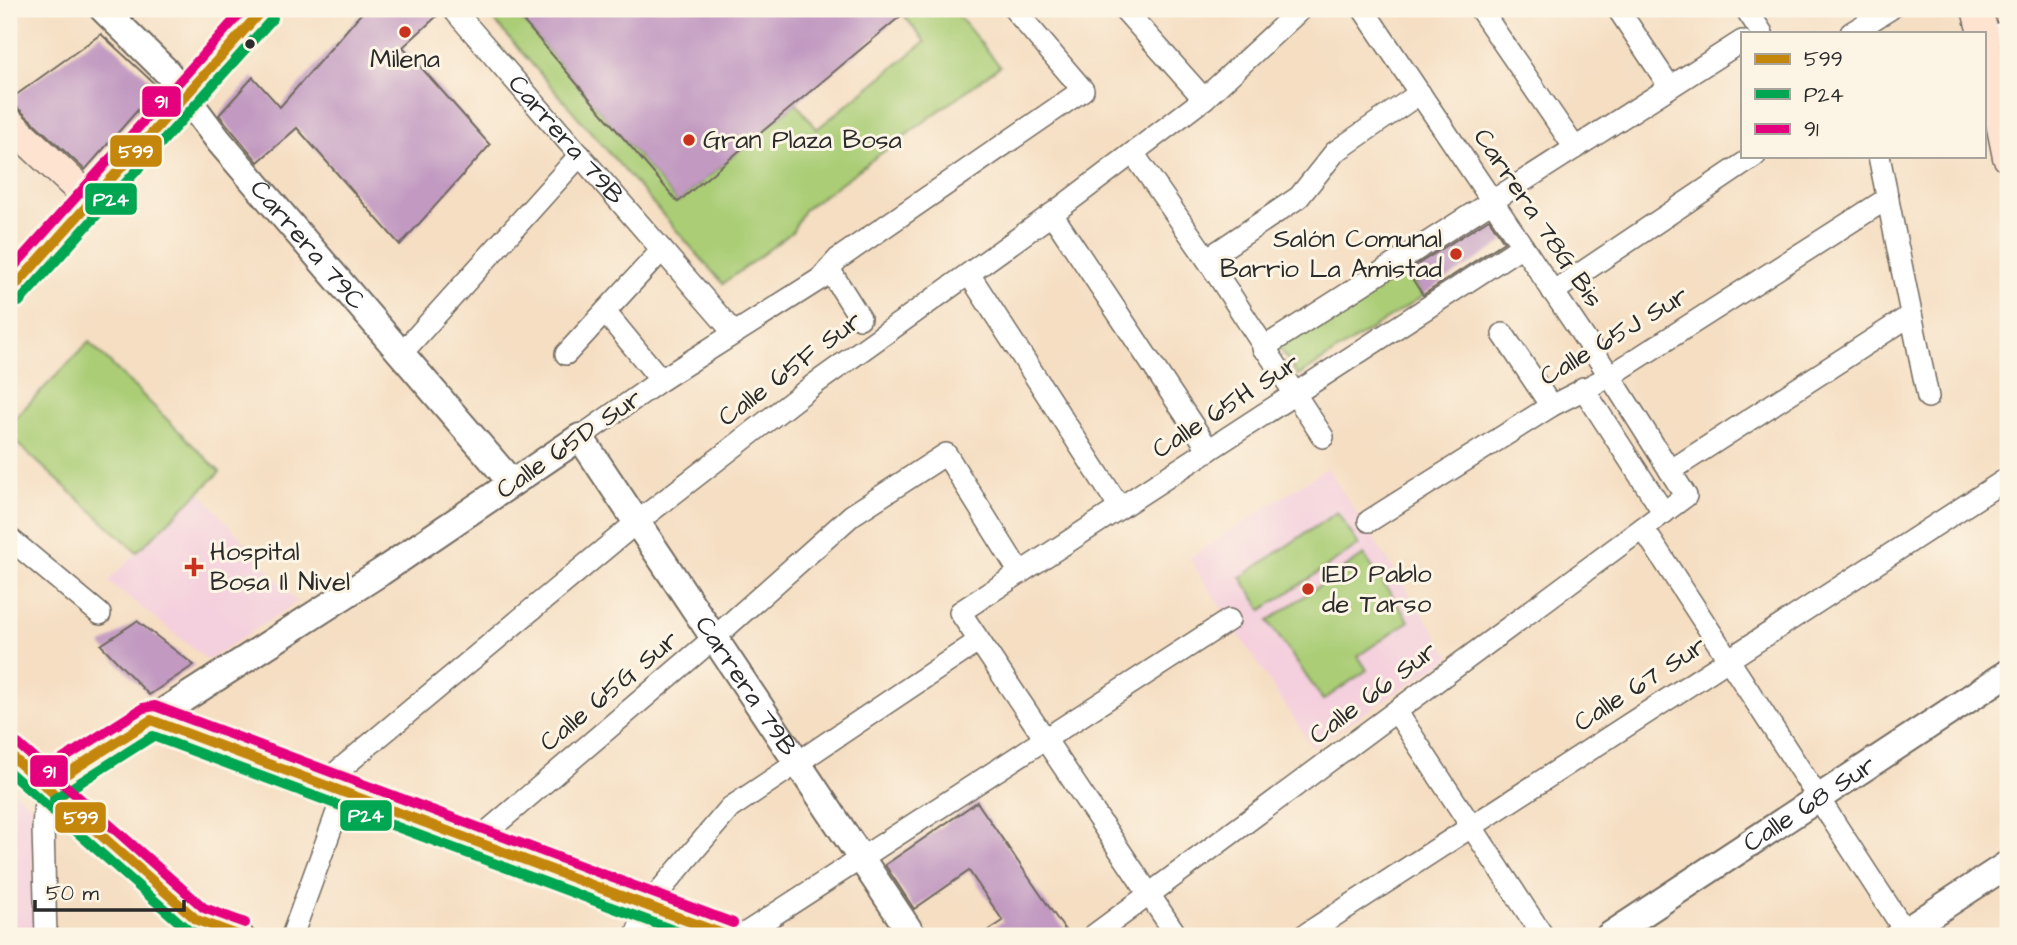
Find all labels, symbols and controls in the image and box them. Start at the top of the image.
marker: Milena [397,24,413,40]
legend [1741,32,1986,158]
unlabelled marker [243,37,257,51]
place label: Milena [370,41,440,77]
text: 599 [1804,45,1843,74]
street label: Carrera 79B [500,67,633,213]
text: P24 [1804,81,1844,110]
line badge: 91 [141,85,182,118]
text: 91 [154,89,168,116]
text: 91 [1804,115,1819,144]
street label: Carrera 78G Bis [1465,121,1611,315]
place label: Gran Plaza Bosa [703,122,902,158]
marker: Gran Plaza Bosa [681,132,697,148]
line badge: 599 [109,134,163,168]
text: 599 [118,139,154,166]
street label: Carrera 79C [242,172,374,318]
line badge: P24 [84,182,138,216]
text: P24 [93,187,129,214]
place label: Salón Comunal Barrio La Amistad [1220,221,1442,287]
marker: Salón Comunal Barrio La Amistad [1448,246,1464,262]
street label: Calle 65J Sur [1533,277,1695,395]
street label: Calle 65F Sur [711,303,869,435]
street label: Calle 65H Sur [1145,345,1307,467]
street label: Calle 65D Sur [489,380,649,508]
place label: Hospital Bosa Il Nivel [210,534,350,600]
place label: IED Pablo de Tarso [1322,556,1432,622]
marker: Hospital Bosa Il Nivel [184,557,204,577]
marker: IED Pablo de Tarso [1300,581,1316,597]
street label: Carrera 79B [686,609,806,763]
street label: Calle 65G Sur [532,622,686,760]
street label: Calle 67 Sur [1567,628,1713,740]
street label: Calle 66 Sur [1302,633,1444,753]
street label: Calle 68 Sur [1736,747,1883,861]
line badge: 91 [29,754,69,788]
text: 91 [42,759,56,786]
line badge: P24 [339,799,393,832]
line badge: 599 [54,801,107,834]
text: P24 [348,803,384,830]
text: 599 [63,805,99,832]
scale bar [35,868,184,912]
text: 50 m [46,879,100,908]

